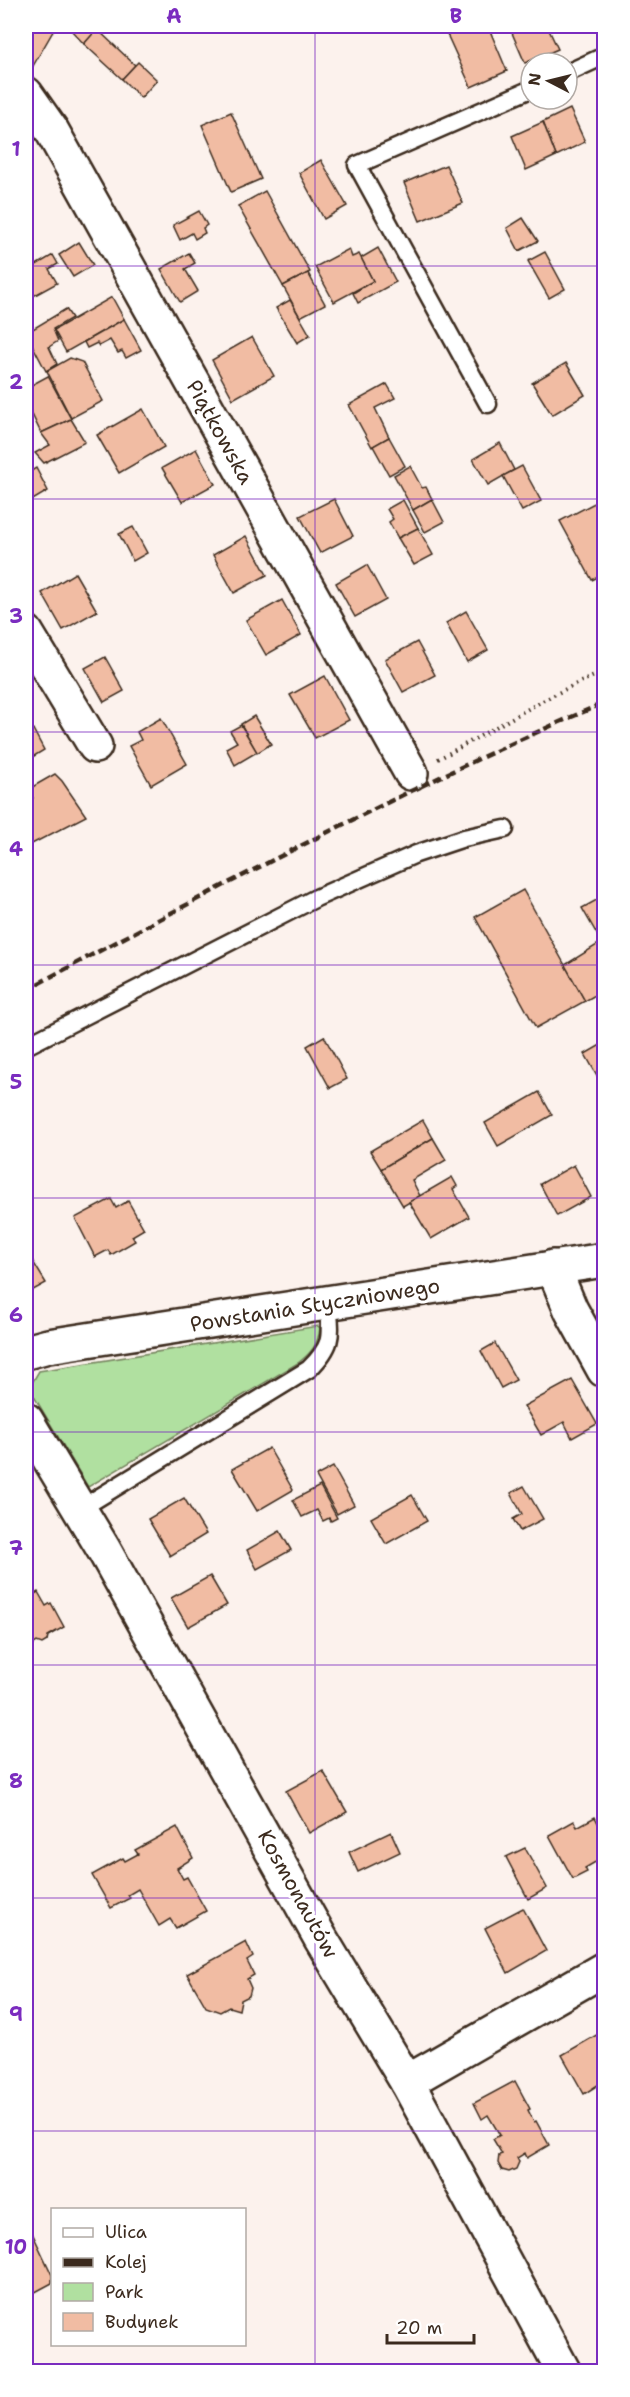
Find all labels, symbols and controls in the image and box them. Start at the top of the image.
text: A [166,3,182,29]
text: B [450,3,462,29]
north arrow [519,51,579,111]
text: N [523,72,546,87]
text: 1 [11,136,21,162]
text: 2 [9,369,23,395]
street label: Piątkowska [180,375,260,489]
text: 3 [9,603,23,629]
text: 4 [9,836,23,862]
text: 5 [10,1069,22,1095]
street label: Powstania Styczniowego [188,1271,442,1339]
text: 6 [9,1302,23,1328]
text: 7 [9,1535,23,1561]
text: 8 [9,1768,23,1794]
street label: Kosmonautów [251,1825,345,1963]
text: 9 [9,2001,23,2027]
legend [51,2208,246,2346]
text: Ulica [105,2220,147,2244]
text: 10 [5,2234,27,2260]
text: Kolej [105,2250,147,2274]
text: Park [105,2280,144,2304]
scale bar [387,2307,474,2345]
text: Budynek [105,2310,179,2334]
text: 20 m [396,2316,442,2340]

